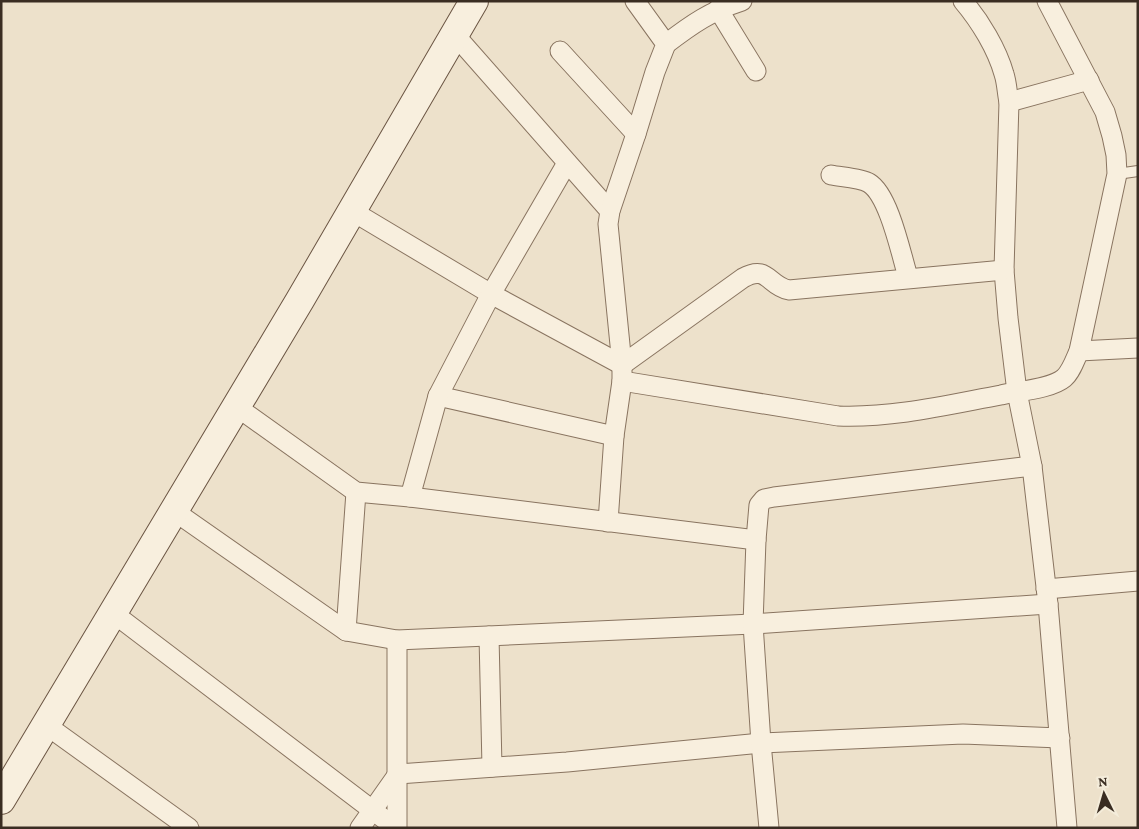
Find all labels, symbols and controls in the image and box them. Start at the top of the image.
north arrow [1079,769,1129,819]
text: N [1097,773,1109,789]

